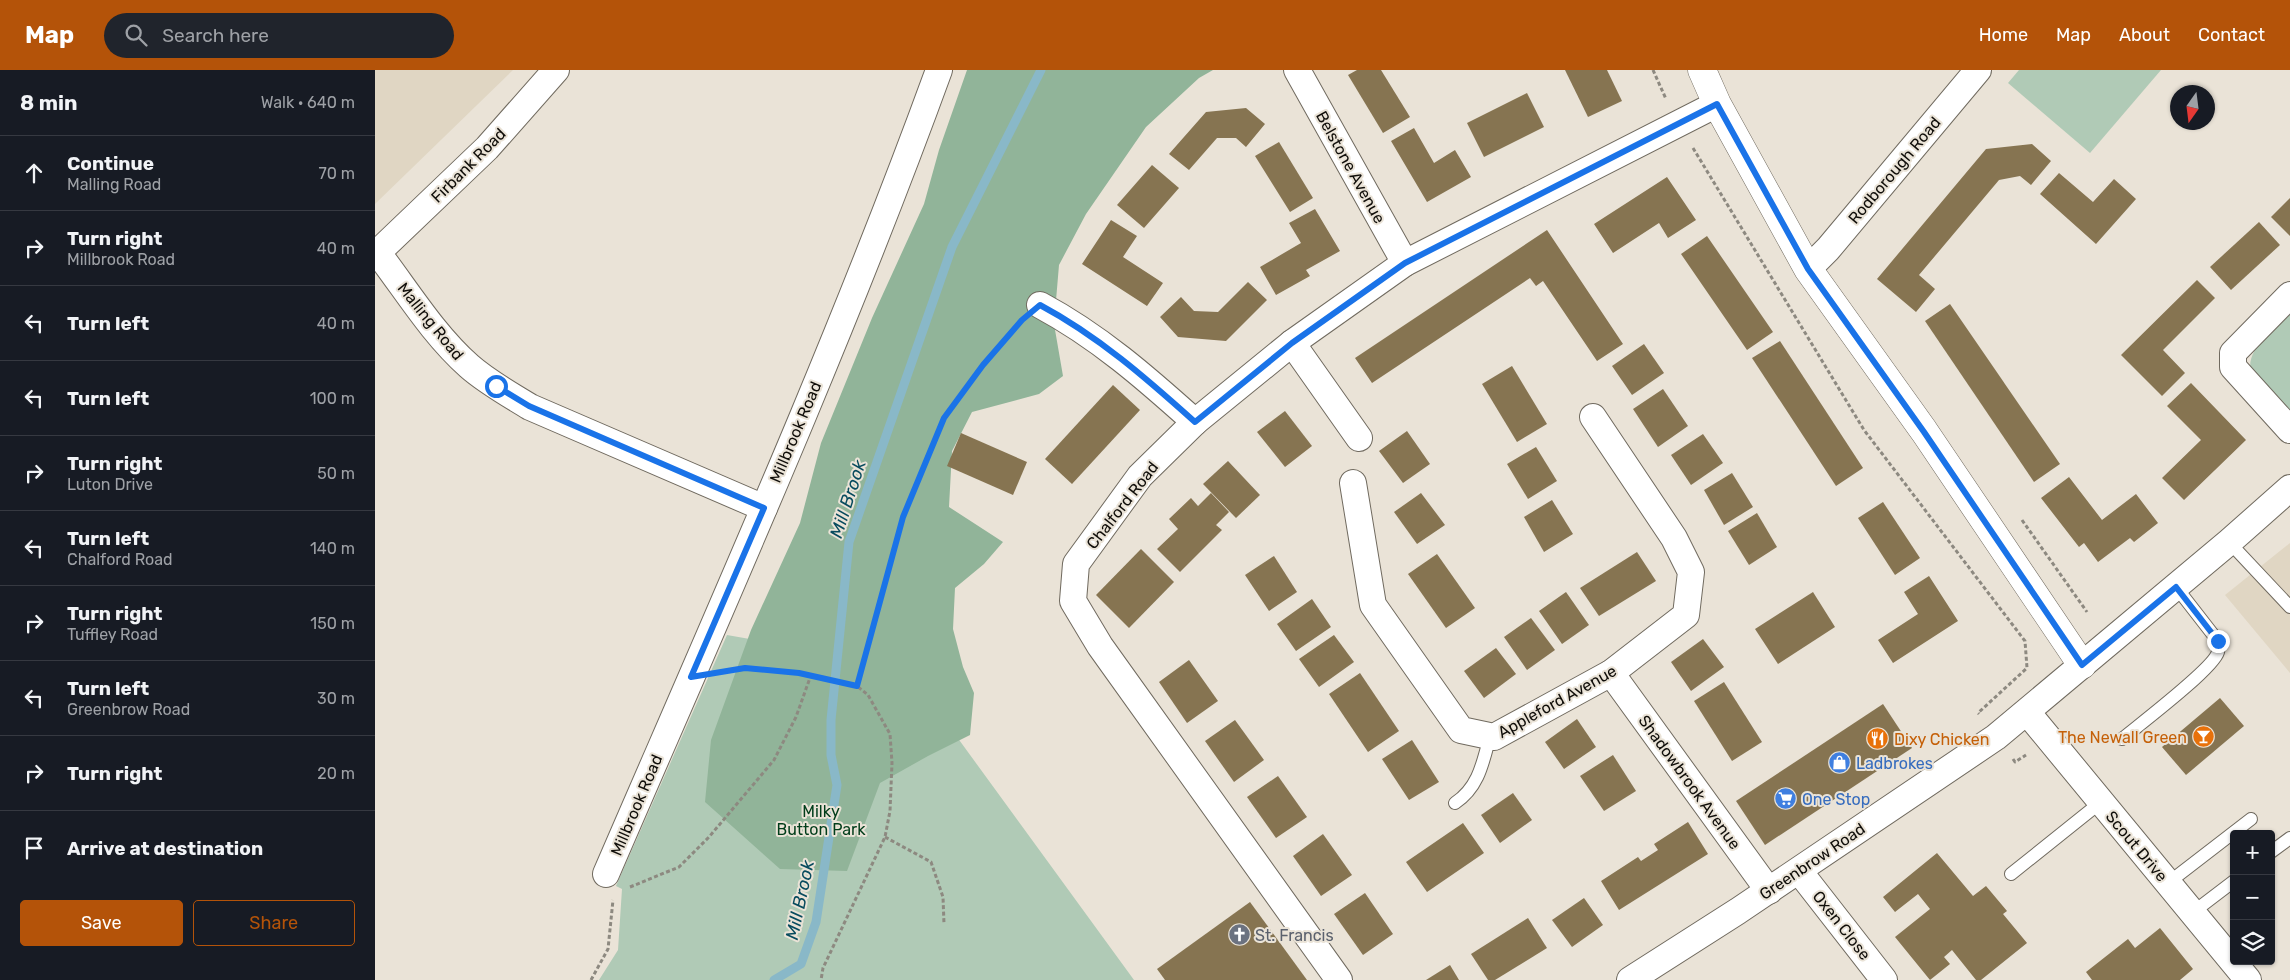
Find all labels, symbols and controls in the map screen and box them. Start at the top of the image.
search box [104,13,454,58]
text: Map [25,21,74,49]
icon: search [122,21,150,49]
text: Search here [162,24,269,47]
text: Home [1979,24,2028,46]
text: Map [2056,24,2091,46]
text: About [2119,24,2170,46]
text: Contact [2198,24,2265,46]
north arrow [2170,85,2215,130]
text: 8 min [20,90,77,115]
text: Walk · 640 m [261,93,355,112]
street label: Belstone Avenue [1312,108,1389,227]
street label: Rodborough Road [1844,113,1945,228]
street label: Firbank Road [427,124,509,206]
text: Continue [67,152,154,175]
icon: ahead [20,159,48,187]
text: 70 m [318,164,355,183]
text: Malling Road [67,175,161,194]
text: Turn right [67,227,162,250]
icon: right [20,234,48,262]
text: 40 m [317,239,355,258]
text: Millbrook Road [67,250,175,269]
street label: Malling Road [394,279,468,364]
icon: left [20,309,48,337]
text: Turn left [67,312,149,335]
text: 40 m [317,314,355,333]
route start [485,375,508,398]
street label: Millbrook Road [766,379,825,486]
icon: left [20,384,48,412]
text: Turn left [67,387,149,410]
text: 100 m [310,389,355,408]
text: Turn right [67,452,162,475]
water label: Mill Brook [825,457,871,541]
street label: Chalford Road [1082,458,1162,553]
icon: right [20,459,48,487]
text: 50 m [317,464,355,483]
text: Luton Drive [67,475,153,494]
text: Turn left [67,527,149,550]
icon: left [20,534,48,562]
text: 140 m [310,539,355,558]
text: Chalford Road [67,550,173,569]
text: Turn right [67,602,162,625]
icon: right [20,609,48,637]
text: 150 m [310,614,355,633]
text: Tuffley Road [67,625,158,644]
route end [2207,630,2230,653]
street label: Appleford Avenue [1495,661,1620,742]
text: Turn left [67,677,149,700]
icon: left [20,684,48,712]
text: 30 m [317,689,355,708]
text: Greenbrow Road [67,700,190,719]
street label: Shadowbrook Avenue [1635,711,1745,853]
bar icon: The Newall Green [2191,725,2215,749]
restaurant icon: Dixy Chicken [1866,727,1890,751]
place label: The Newall Green [2058,728,2187,747]
place label: Dixy Chicken [1894,730,1989,749]
shop icon: Ladbrokes [1828,751,1852,775]
street label: Millbrook Road [607,752,666,859]
place label: Ladbrokes [1856,754,1933,773]
icon: right [20,759,48,787]
text: Turn right [67,762,162,785]
text: 20 m [317,764,355,783]
supermarket icon: One Stop [1774,787,1798,811]
place label: One Stop [1802,790,1870,809]
park label: Milky Button Park [777,802,866,839]
street label: Scout Drive [2102,807,2172,886]
street label: Greenbrow Road [1756,819,1869,904]
map controls [2230,830,2275,965]
button: + [2230,830,2275,875]
icon: arrive [20,834,48,862]
text: Arrive at destination [67,837,263,860]
water label: Mill Brook [781,858,819,942]
button: − [2230,875,2275,920]
street label: Oxen Close [1809,887,1875,964]
button: Save [20,900,183,946]
button: Share [193,900,355,946]
button: layers [2230,920,2275,965]
church icon: St. Francis [1227,923,1251,947]
place label: St. Francis [1255,926,1334,945]

